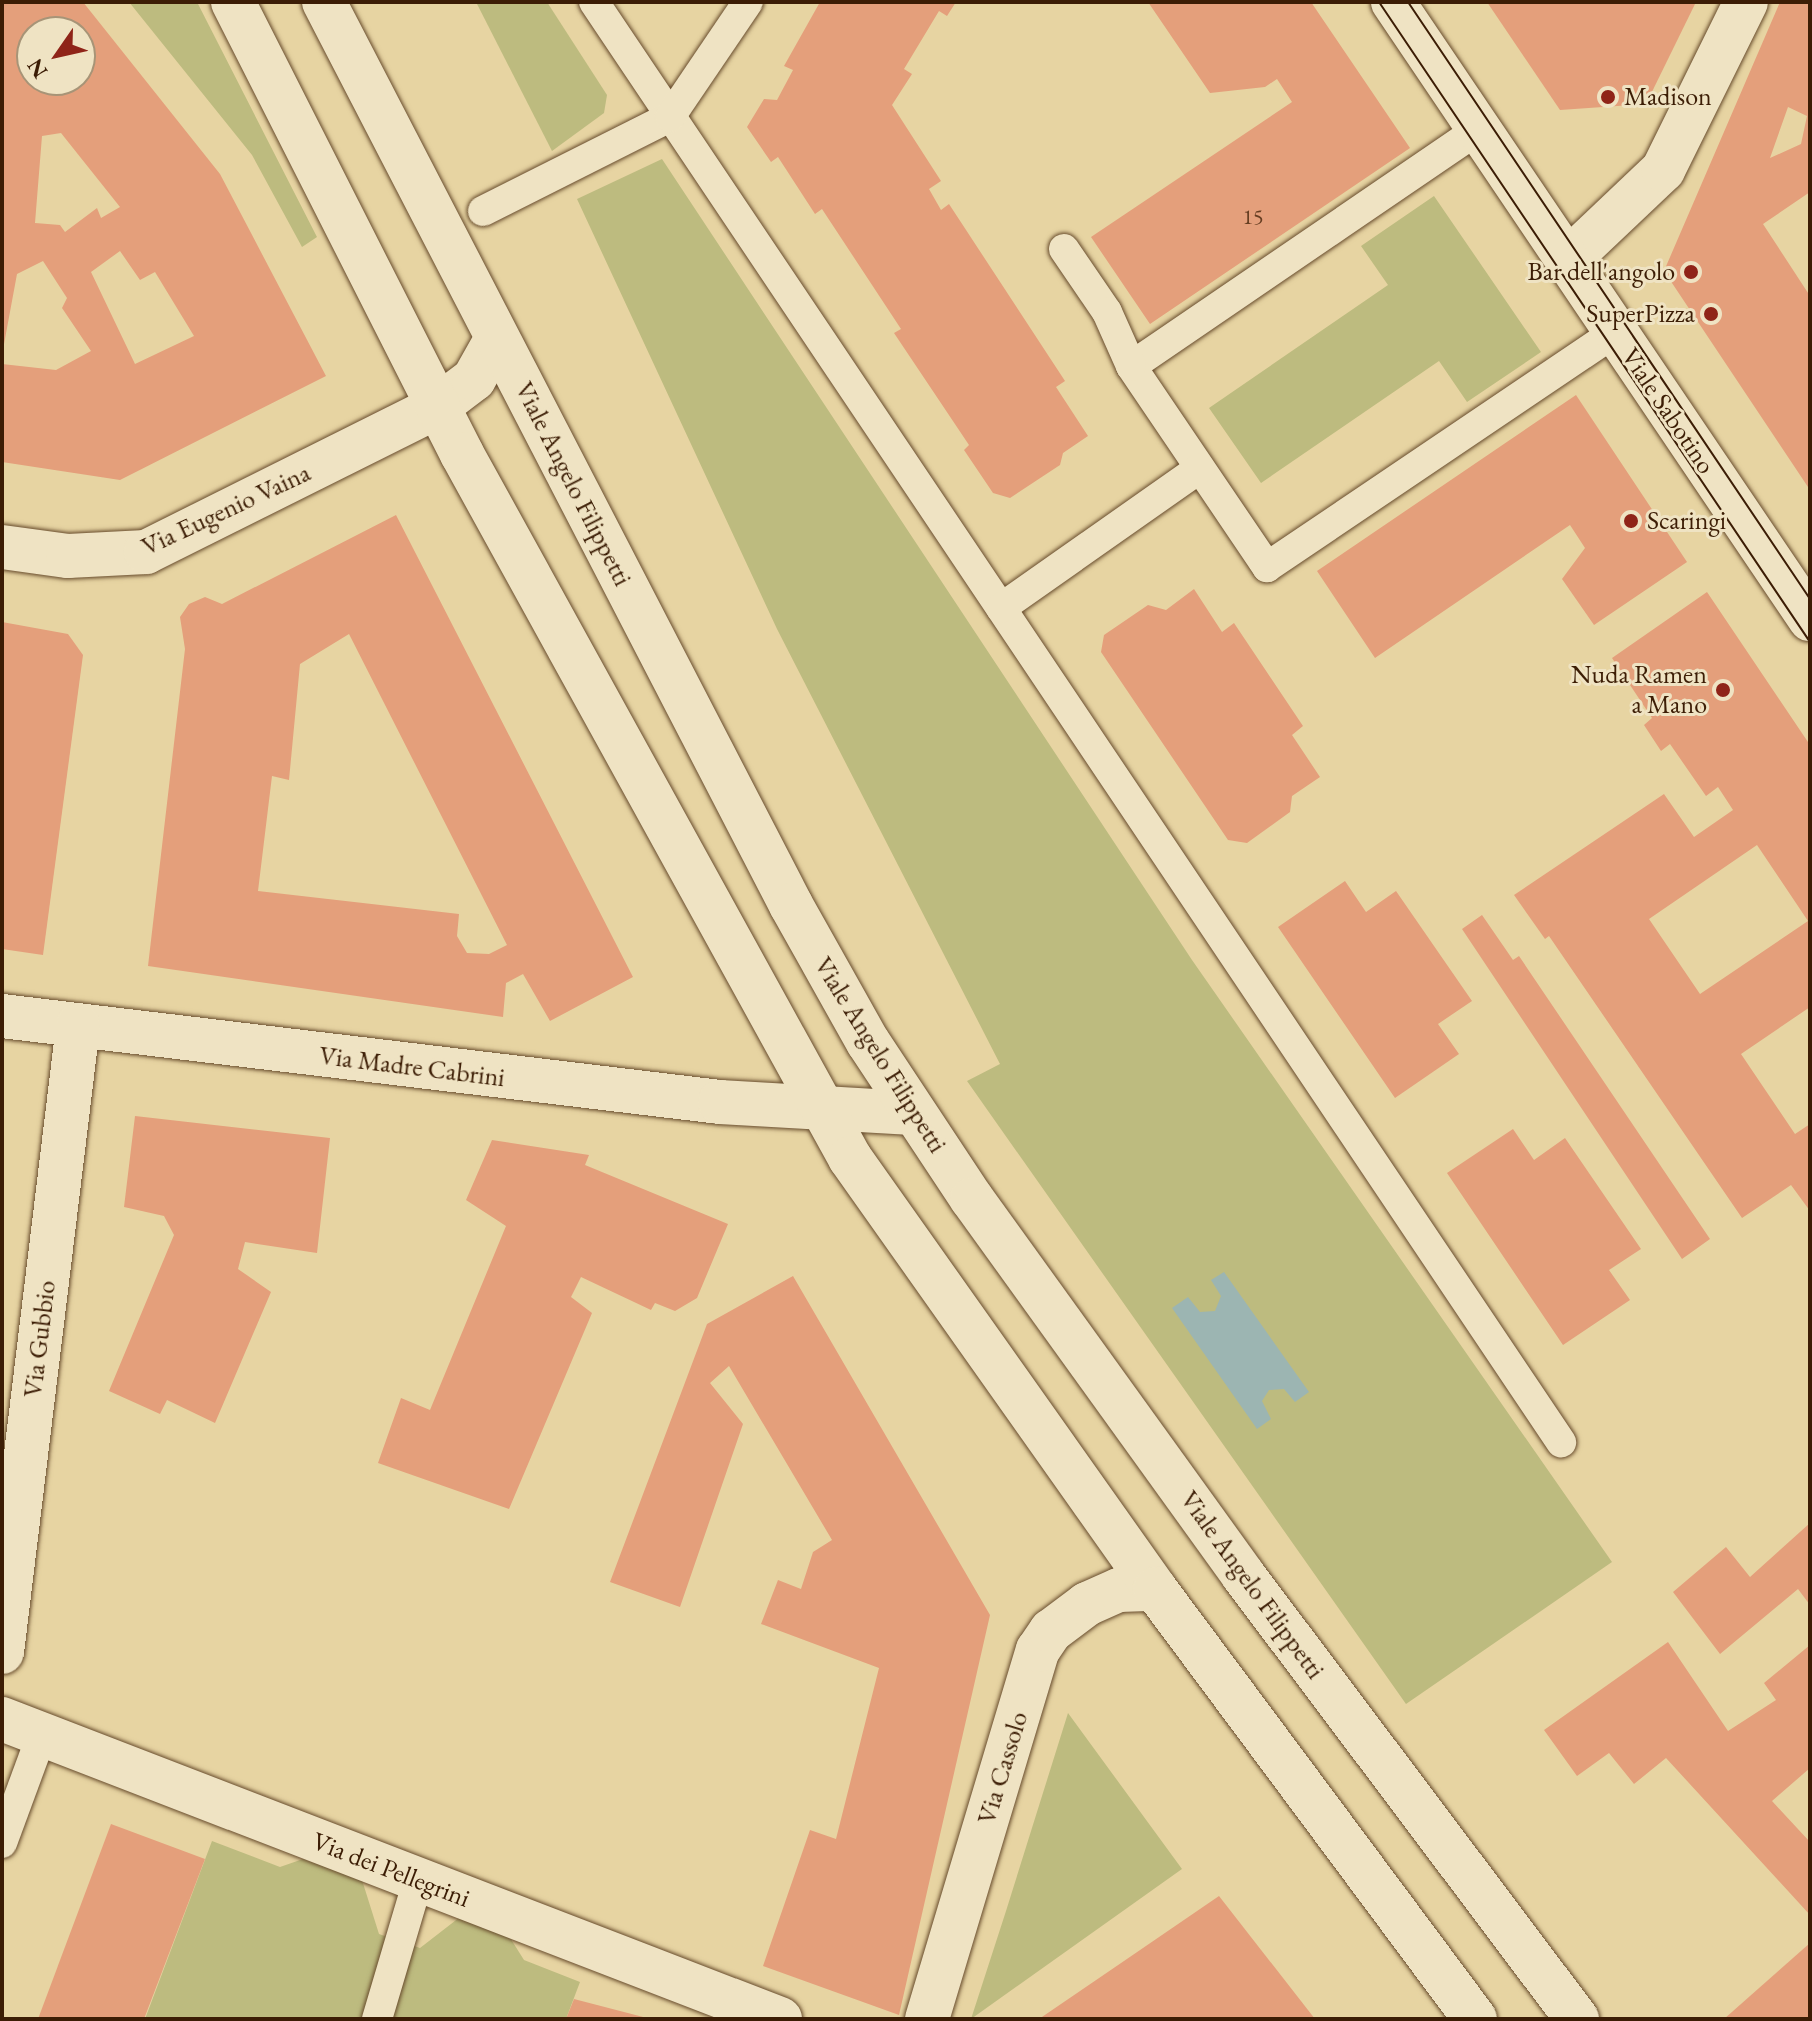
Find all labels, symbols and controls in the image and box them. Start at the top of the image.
north arrow [16,16,96,96]
text: N [20,53,54,84]
place label: Madison [1624,81,1712,113]
marker: Madison [1599,88,1617,106]
house number: 15 [1242,204,1264,230]
place label: Bar dell'angolo [1528,256,1675,288]
marker: Bar dell'angolo [1682,263,1700,281]
place label: SuperPizza [1586,298,1695,330]
marker: SuperPizza [1702,305,1720,323]
street label: Viale Sabotino [1614,342,1722,480]
street label: Viale Angelo Filippetti [508,377,638,591]
street label: Via Eugenio Vaina [137,457,315,563]
place label: Scaringi [1647,505,1726,537]
marker: Scaringi [1622,512,1640,530]
place label: Nuda Ramen a Mano [1571,659,1707,720]
marker: Nuda Ramen a Mano [1714,681,1732,699]
street label: Viale Angelo Filippetti [807,951,953,1159]
street label: Via Madre Cabrini [317,1040,507,1094]
street label: Via Gubbio [17,1279,63,1399]
street label: Viale Angelo Filippetti [1173,1485,1331,1685]
street label: Via Cassolo [971,1708,1035,1828]
street label: Via dei Pellegrini [308,1826,474,1914]

